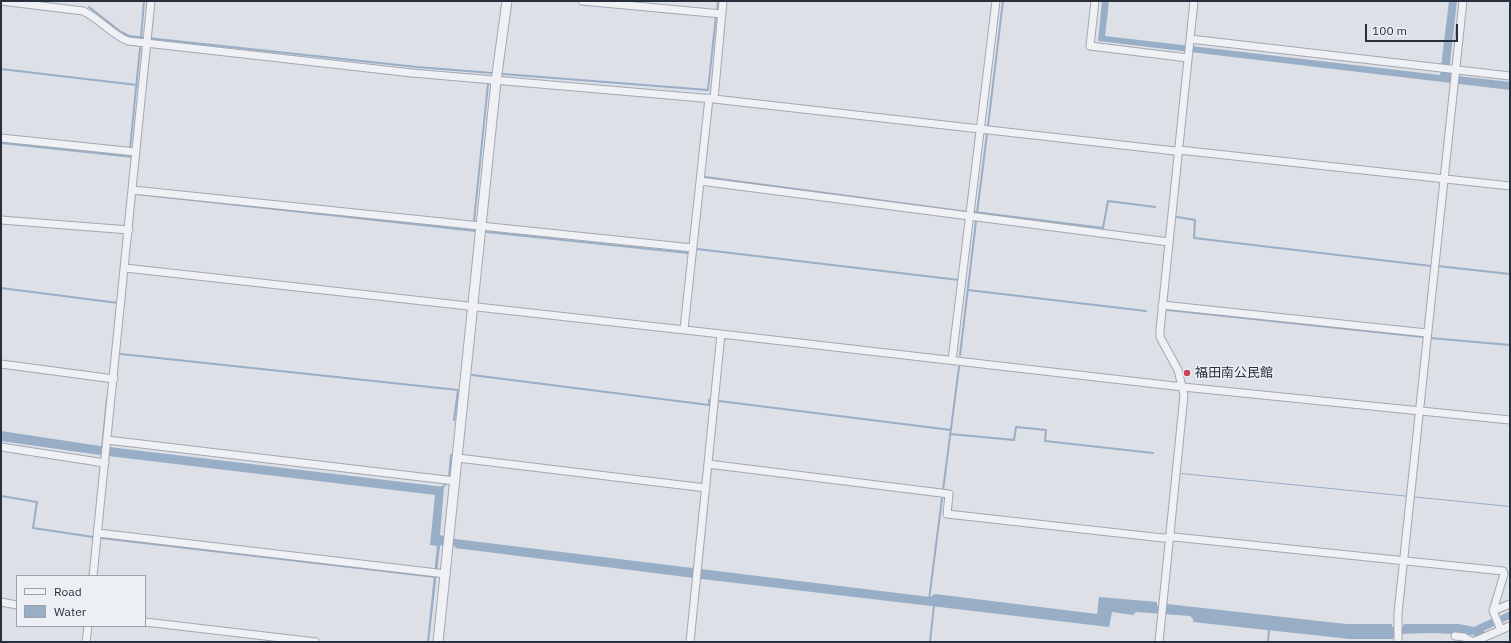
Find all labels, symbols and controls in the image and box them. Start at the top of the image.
scale bar [1367,16,1460,42]
text: 100 m [1372,23,1407,38]
place label: 福田南公民館 [1195,365,1273,381]
marker: 福田南公民館 [1182,368,1192,378]
legend [16,575,146,627]
text: Road [54,584,82,599]
text: Water [54,604,86,619]

